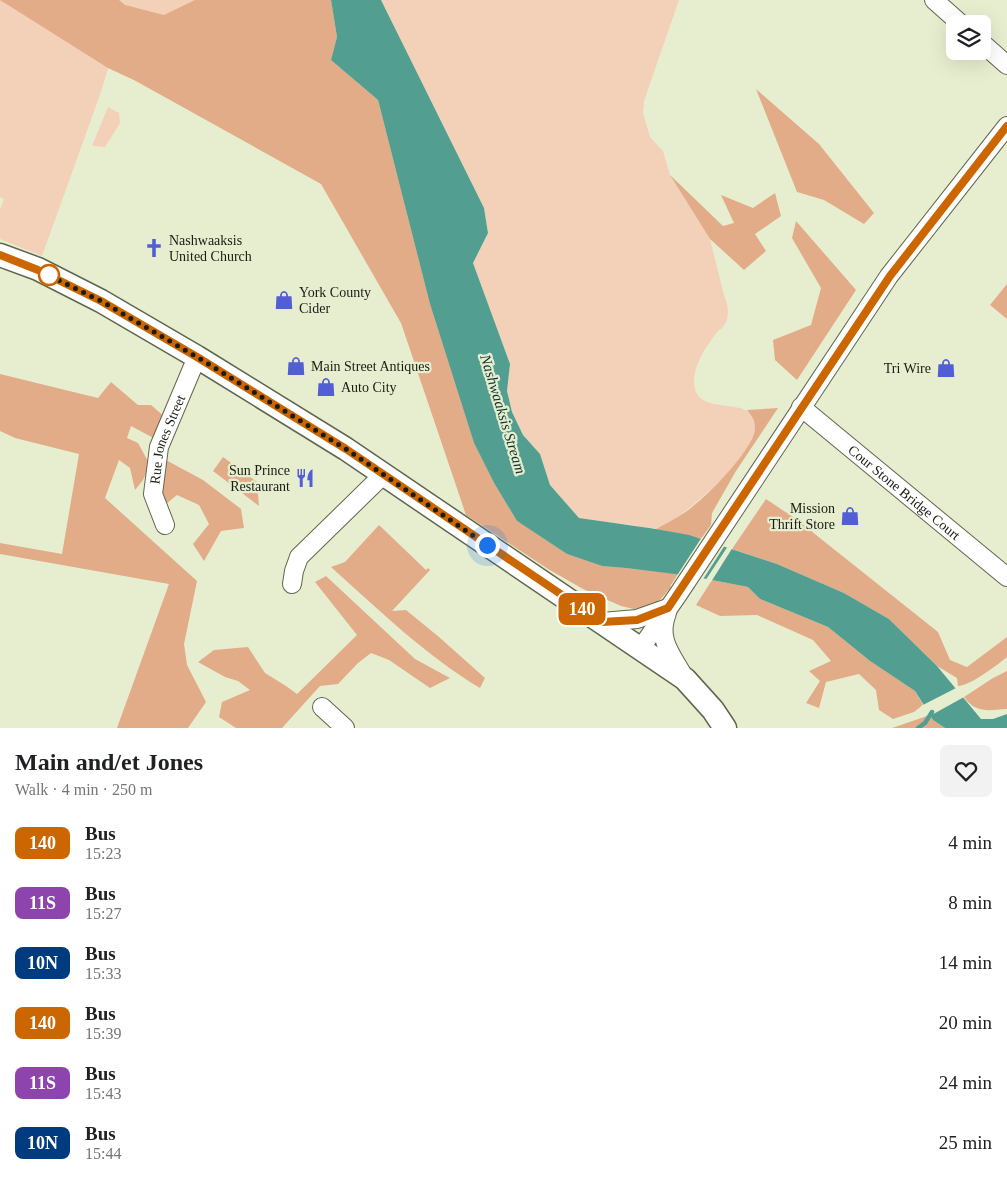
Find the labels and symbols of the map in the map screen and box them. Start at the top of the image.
place label: Nashwaaksis United Church [169,233,252,264]
church icon: Nashwaaksis United Church [143,237,165,259]
unlabelled marker [38,264,60,286]
place label: York County Cider [299,285,371,316]
shop icon: York County Cider [273,289,295,311]
water label: Nashwaaksis Stream [477,351,529,476]
shop icon: Main Street Antiques [285,355,307,377]
shop icon: Tri Wire [935,357,957,379]
place label: Main Street Antiques [311,359,430,374]
place label: Tri Wire [884,361,931,376]
shop icon: Auto City [315,376,337,398]
place label: Auto City [341,380,397,395]
street label: Rue Jones Street [147,393,188,485]
street label: Cour Stone Bridge Court [845,442,963,543]
place label: Sun Prince Restaurant [229,463,290,494]
restaurant icon: Sun Prince Restaurant [294,467,316,489]
place label: Mission Thrift Store [769,501,835,532]
shop icon: Mission Thrift Store [839,505,861,527]
your location [475,533,500,558]
line badge: 140 [553,593,611,625]

